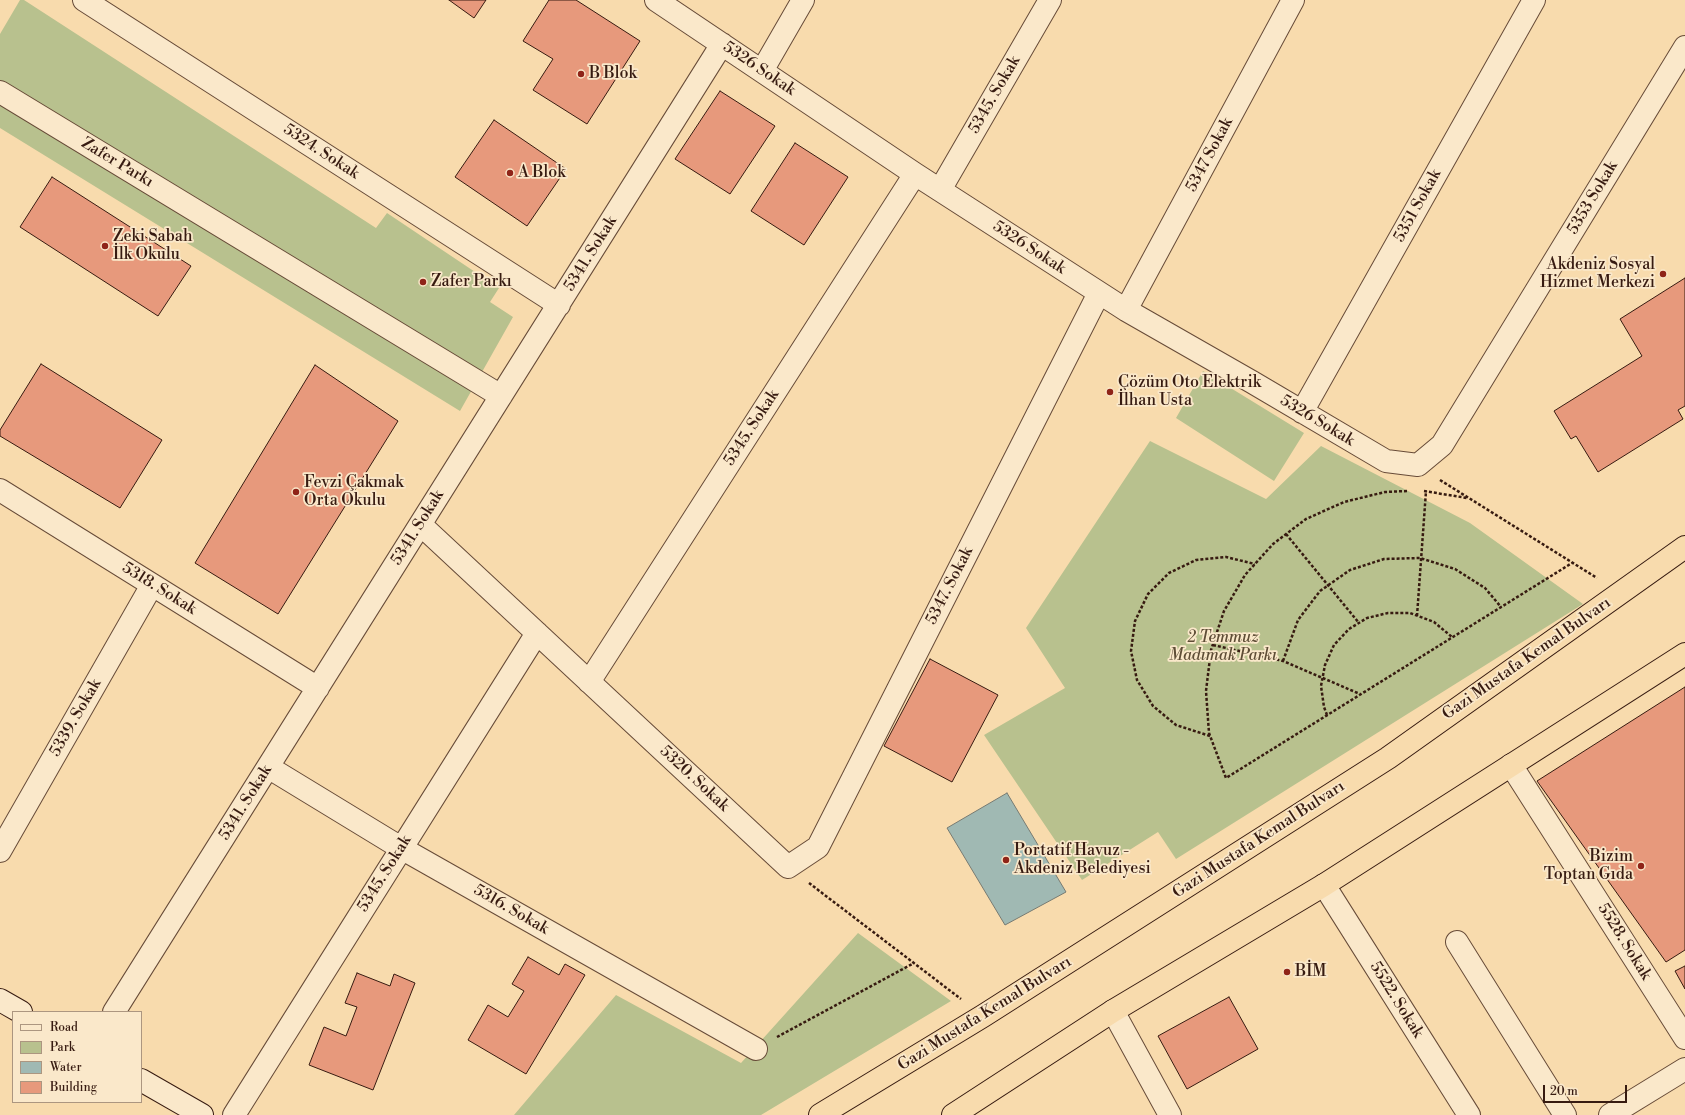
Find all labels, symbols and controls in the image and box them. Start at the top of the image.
street label: 5326 Sokak [719,38,799,100]
street label: 5345. Sokak [965,53,1025,137]
place label: B Blok [589,64,637,84]
marker: B Blok [576,69,586,79]
street label: 5347 Sokak [1182,114,1238,196]
street label: 5324. Sokak [279,120,363,184]
street label: Zafer Parkı [77,134,157,192]
street label: 5353 Sokak [1564,158,1622,238]
place label: A Blok [518,163,566,183]
street label: 5351 Sokak [1390,166,1446,246]
marker: A Blok [505,168,515,178]
street label: 5341. Sokak [560,213,622,295]
street label: 5326 Sokak [989,217,1069,279]
place label: Zeki Sabah İlk Okulu [113,227,192,265]
marker: Zeki Sabah İlk Okulu [100,241,110,251]
place label: Akdeniz Sosyal Hizmet Merkezi [1540,255,1655,293]
marker: Akdeniz Sosyal Hizmet Merkezi [1658,269,1668,279]
place label: Zafer Parkı [431,272,512,292]
marker: Zafer Parkı [418,277,428,287]
place label: Çözüm Oto Elektrik İlhan Usta [1118,373,1261,411]
street label: 5345. Sokak [720,386,784,470]
marker: Çözüm Oto Elektrik İlhan Usta [1105,387,1115,397]
street label: 5326 Sokak [1276,391,1358,451]
place label: Fevzi Çakmak Orta Okulu [304,473,404,511]
marker: Fevzi Çakmak Orta Okulu [291,487,301,497]
street label: 5341. Sokak [387,487,449,569]
street label: 5347. Sokak [922,544,978,628]
street label: 5318. Sokak [118,559,200,619]
street label: Gazi Mustafa Kemal Bulvarı [1439,593,1615,725]
park label: 2 Temmuz Madımak Parkı [1169,628,1277,666]
street label: 5339. Sokak [46,676,106,760]
street label: 5320. Sokak [655,742,733,816]
street label: 5341. Sokak [215,762,277,844]
street label: Gazi Mustafa Kemal Bulvarı [1169,777,1349,903]
street label: 5345. Sokak [354,832,416,916]
place label: Portatif Havuz - Akdeniz Belediyesi [1014,841,1151,879]
place label: Bizim Toptan Gıda [1544,847,1633,885]
marker: Portatif Havuz - Akdeniz Belediyesi [1001,855,1011,865]
marker: Bizim Toptan Gıda [1636,861,1646,871]
street label: 5316. Sokak [470,881,552,939]
street label: 5528. Sokak [1593,900,1655,984]
street label: Gazi Mustafa Kemal Bulvarı [895,953,1075,1075]
street label: 5522. Sokak [1365,958,1427,1042]
place label: BİM [1295,962,1326,982]
marker: BİM [1282,967,1292,977]
legend [12,1011,142,1103]
text: Road [50,1020,78,1035]
text: Park [50,1040,75,1055]
text: Water [50,1060,82,1075]
scale bar [1545,1077,1629,1103]
text: Building [50,1080,97,1095]
text: 20 m [1550,1084,1578,1099]

